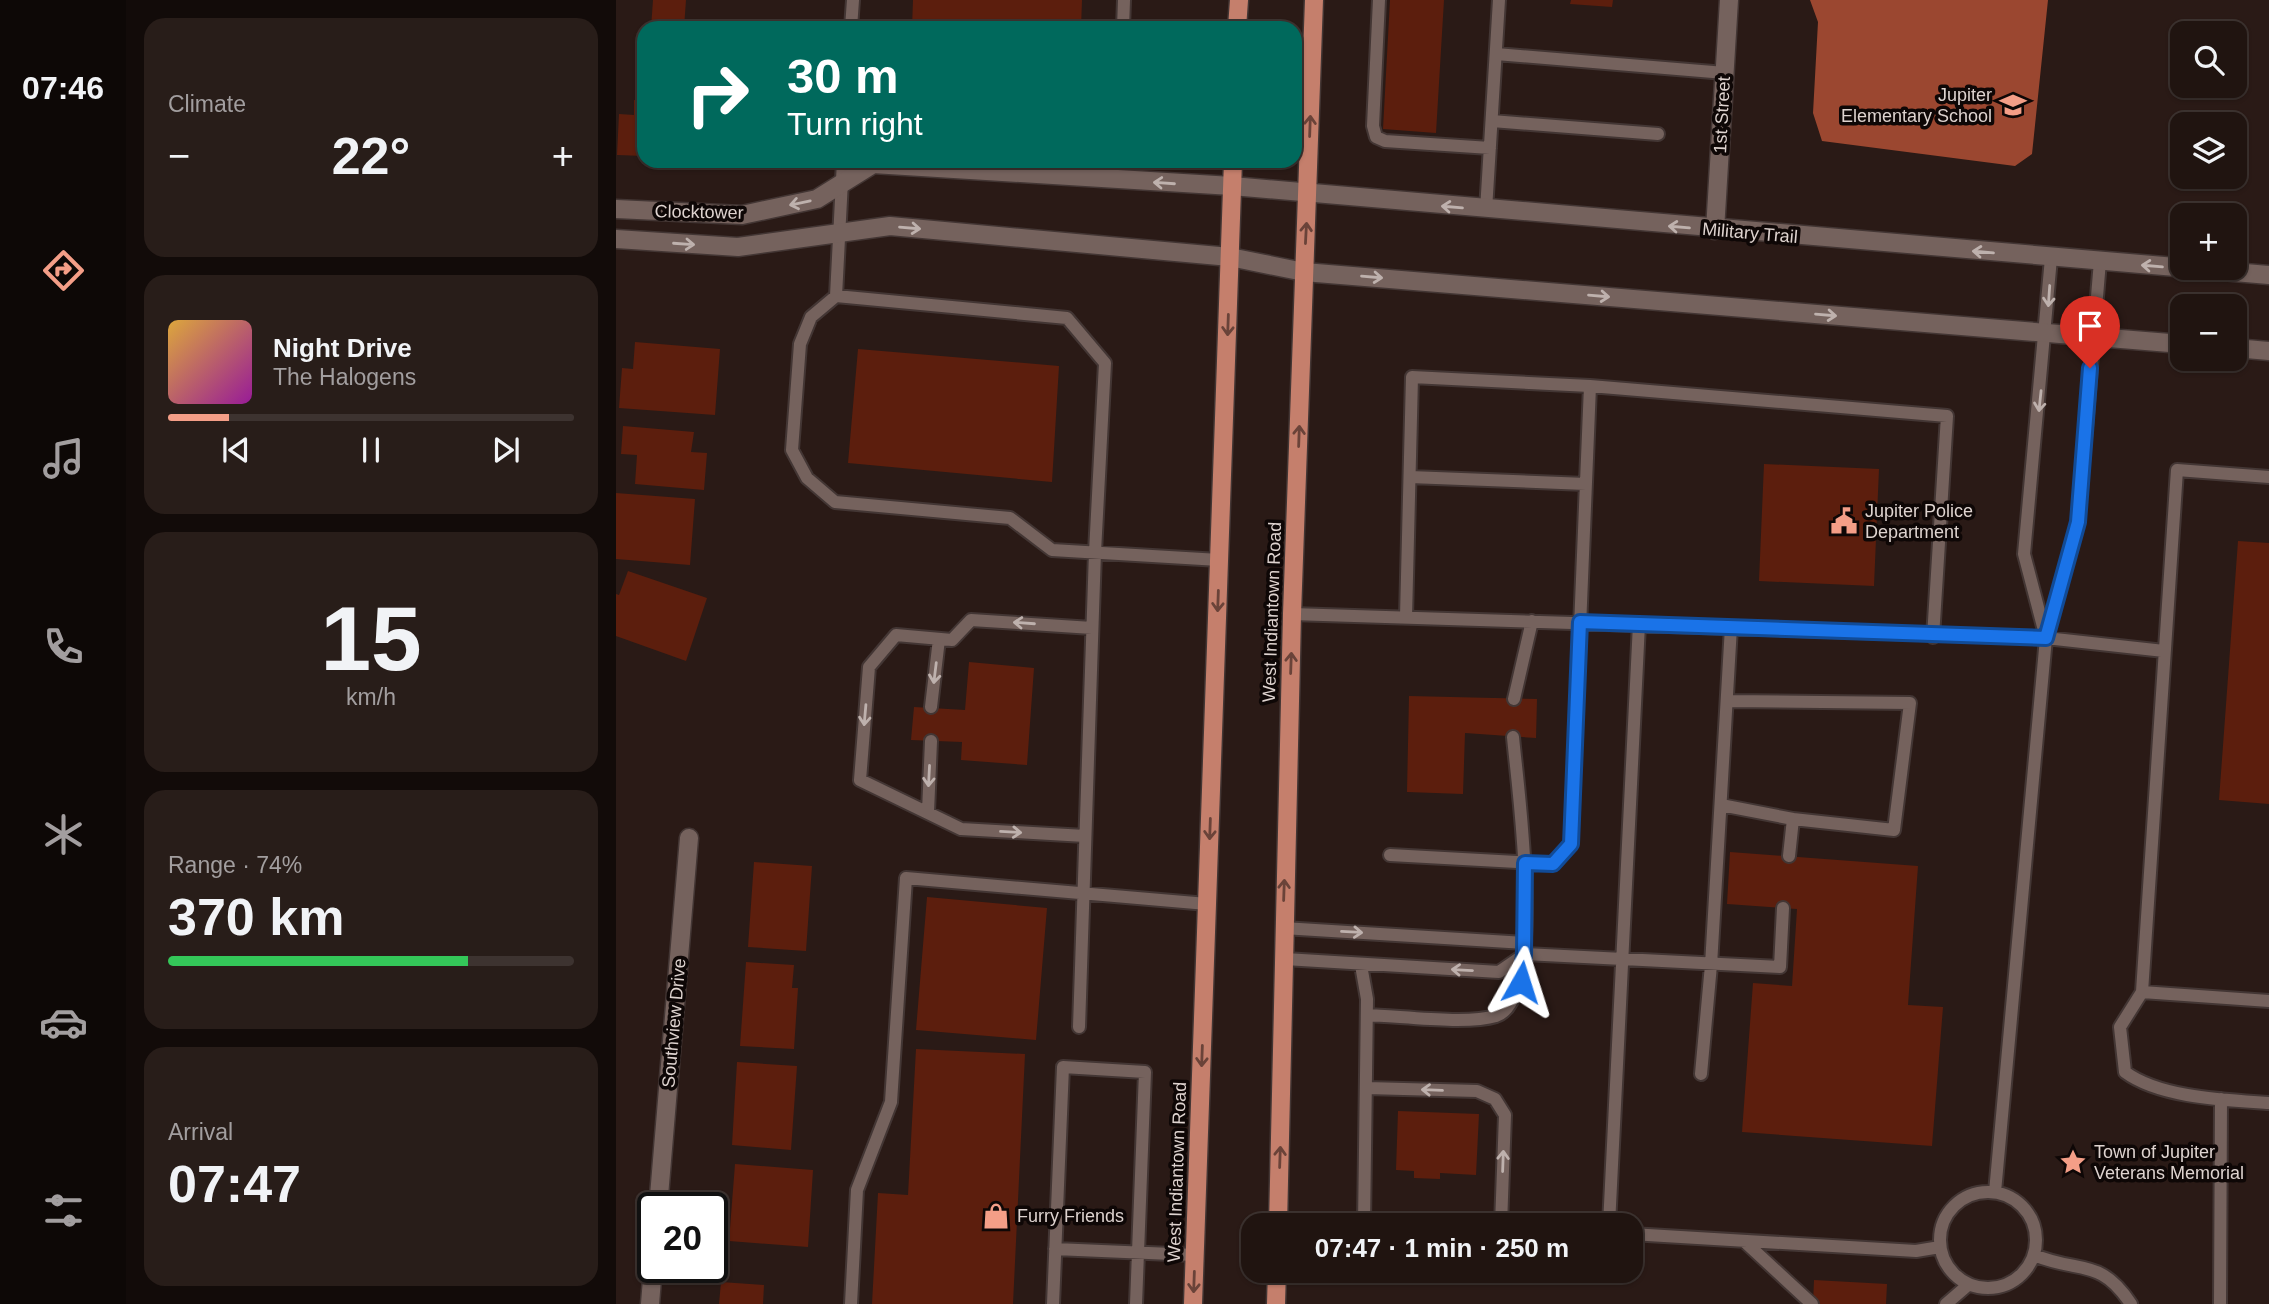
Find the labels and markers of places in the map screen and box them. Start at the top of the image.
place label: Jupiter Elementary School [1841,85,1992,126]
school or university icon: Jupiter Elementary School [1998,90,2028,120]
pin [2060,296,2120,368]
place label: Jupiter Police Department [1865,501,1973,542]
public building icon: Jupiter Police Department [1829,506,1859,536]
place label: Town of Jupiter Veterans Memorial [2094,1142,2244,1183]
place icon: Town of Jupiter Veterans Memorial [2058,1147,2088,1177]
shop icon: Furry Friends [981,1201,1011,1231]
place label: Furry Friends [1017,1206,1124,1226]

